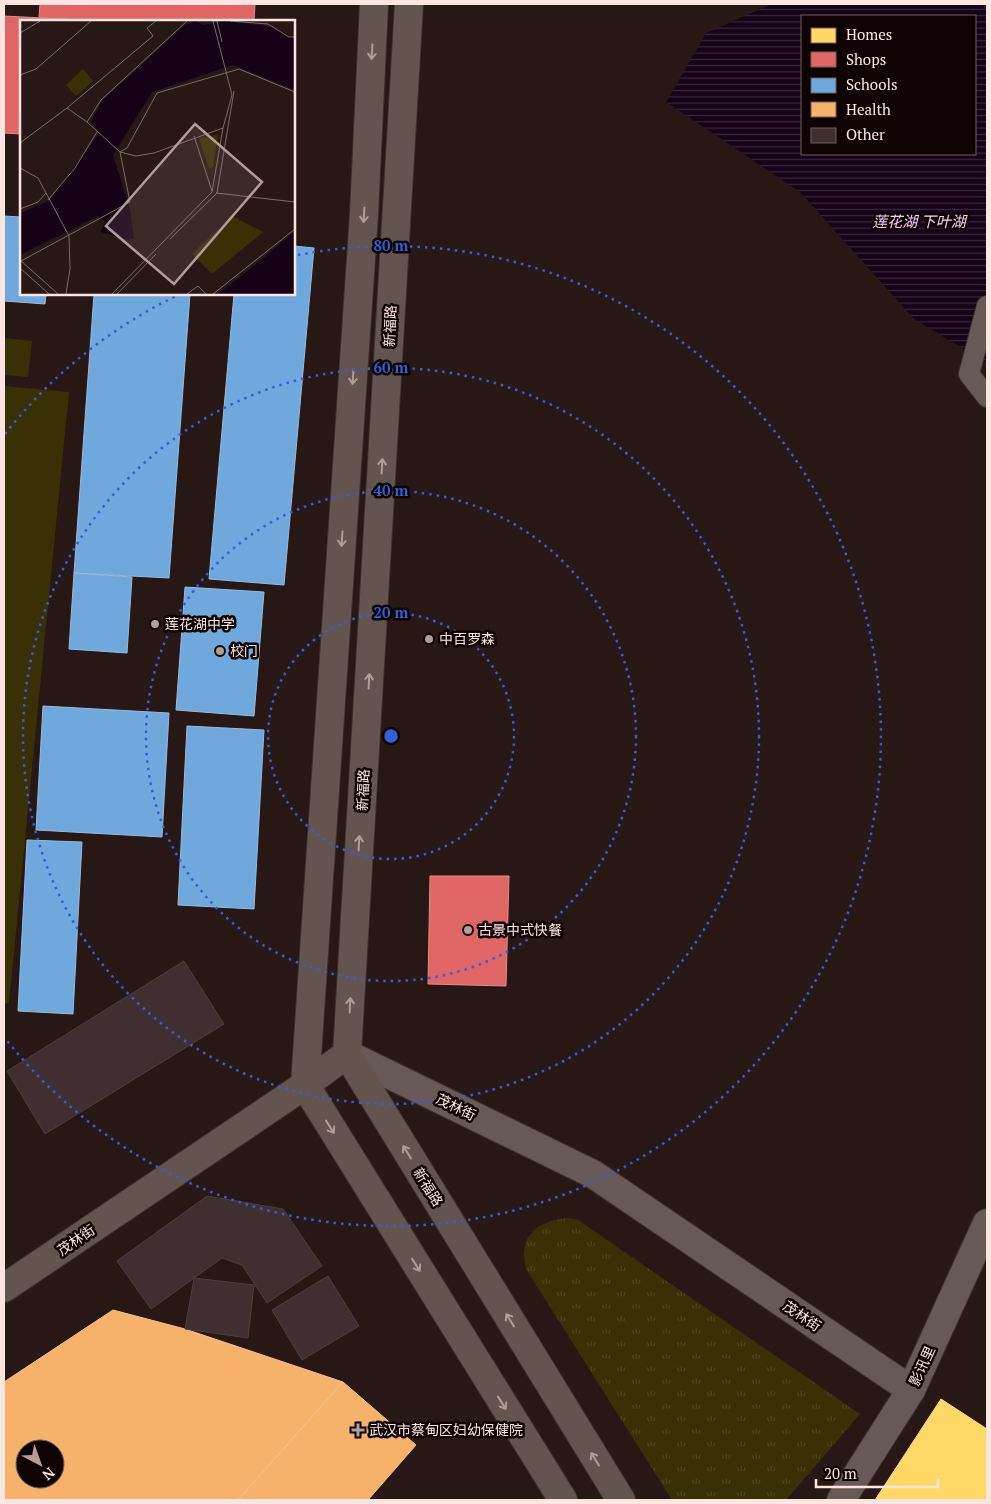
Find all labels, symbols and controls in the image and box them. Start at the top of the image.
legend [801,15,976,155]
inset map [20,20,295,295]
text: Homes [846,24,892,44]
one-way arrow [367,44,377,60]
text: Shops [846,49,886,69]
text: Schools [846,74,897,94]
text: Health [846,99,891,119]
text: Other [846,124,885,144]
one-way arrow [360,206,369,222]
water label: 莲花湖 下叶湖 [872,211,968,231]
text: 80 m [374,235,409,255]
street label: 新福路 [379,305,400,347]
text: 60 m [374,357,409,377]
one-way arrow [349,369,358,385]
one-way arrow [377,459,386,475]
text: 40 m [374,480,409,500]
one-way arrow [338,531,347,547]
text: 20 m [374,602,409,622]
place label: 莲花湖中学 [165,614,235,633]
marker: 莲花湖中学 [149,618,161,630]
place label: 中百罗森 [439,629,495,648]
marker: 中百罗森 [423,633,435,645]
place label: 校门 [230,641,258,660]
marker: 校门 [214,645,226,657]
one-way arrow [365,673,374,689]
centre of rings [382,727,400,745]
street label: 新福路 [352,769,373,811]
one-way arrow [355,835,364,851]
place label: 古景中式快餐 [478,920,562,939]
marker: 古景中式快餐 [462,924,474,936]
one-way arrow [345,998,354,1014]
street label: 茂林街 [433,1089,479,1124]
one-way arrow [326,1119,336,1133]
one-way arrow [401,1145,411,1159]
street label: 新福路 [409,1164,448,1210]
street label: 茂林街 [53,1220,98,1259]
one-way arrow [412,1257,422,1271]
street label: 茂林街 [780,1296,825,1335]
one-way arrow [505,1314,515,1328]
street label: 影讯里 [904,1343,939,1389]
one-way arrow [498,1395,508,1409]
place label: 武汉市蔡甸区妇幼保健院 [369,1420,523,1439]
marker: 武汉市蔡甸区妇幼保健院 [351,1423,365,1437]
north arrow [15,1439,65,1489]
one-way arrow [590,1452,600,1466]
scale bar [816,1456,938,1488]
text: 20 m [824,1463,857,1483]
text: N [38,1464,59,1485]

